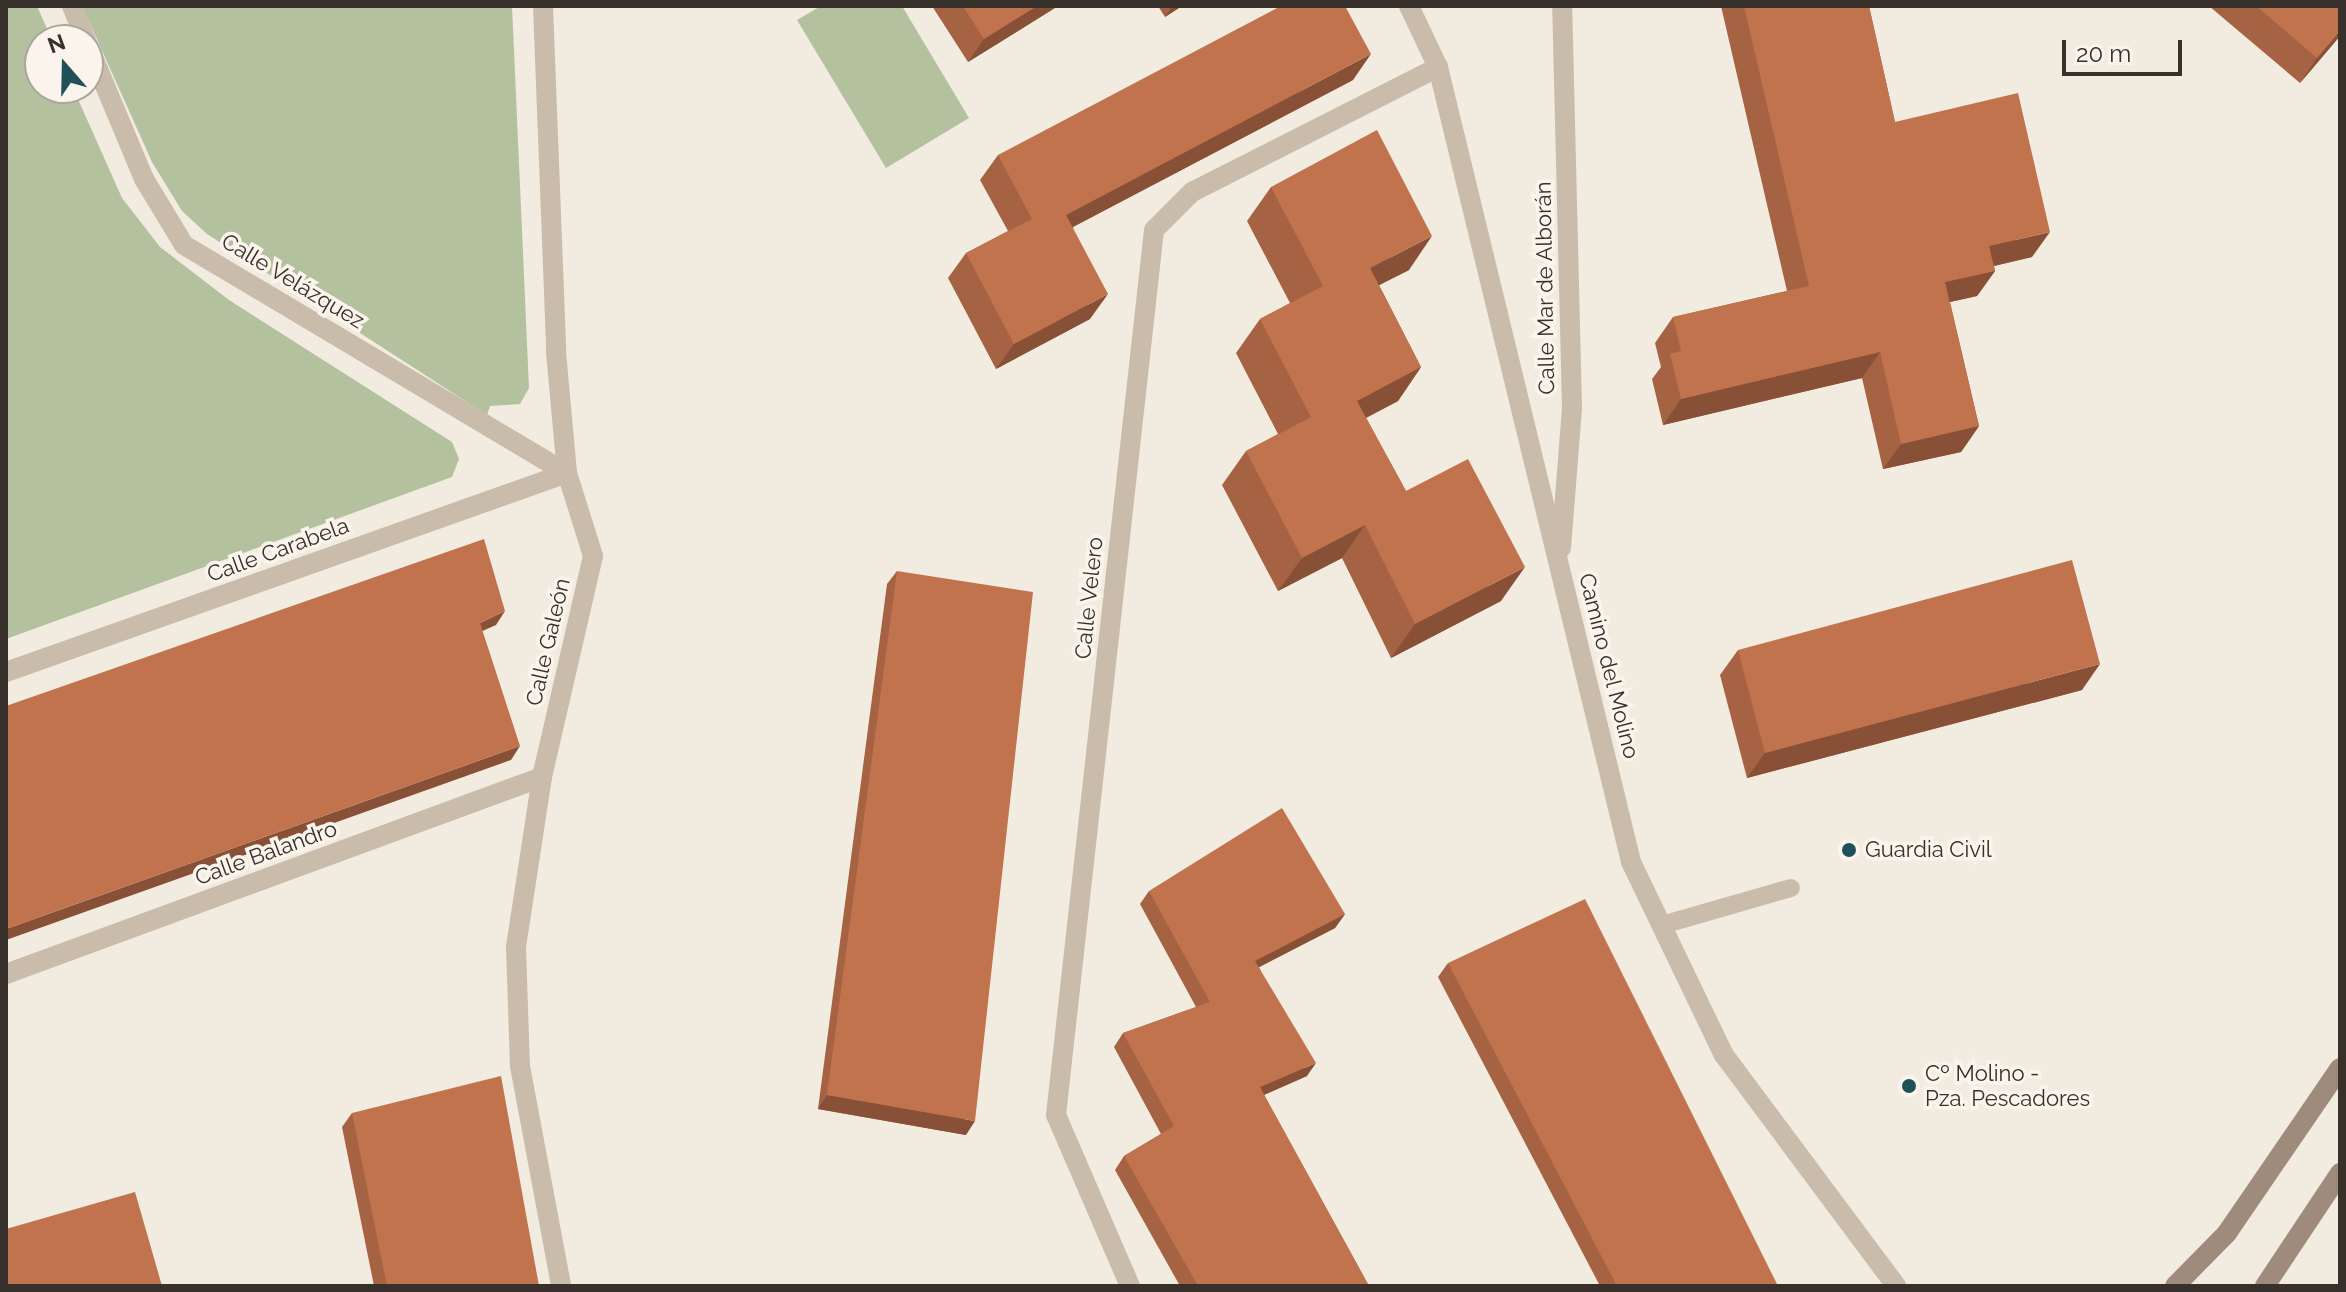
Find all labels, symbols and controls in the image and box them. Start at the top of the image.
north arrow [24,24,104,104]
scale bar [2066,24,2186,74]
text: N [44,28,69,58]
text: 20 m [2076,39,2131,68]
street label: Calle Mar de Alborán [1530,181,1560,395]
street label: Calle Velázquez [216,228,370,334]
street label: Calle Carabela [204,512,352,588]
street label: Calle Velero [1069,535,1109,661]
street label: Camino del Molino [1573,570,1645,762]
street label: Calle Galeón [521,576,575,708]
street label: Calle Balandro [191,815,341,891]
place label: Guardia Civil [1865,837,1992,863]
marker: Guardia Civil [1840,841,1858,859]
place label: Cº Molino - Pza. Pescadores [1925,1060,2090,1112]
marker: Cº Molino - Pza. Pescadores [1900,1077,1918,1095]

